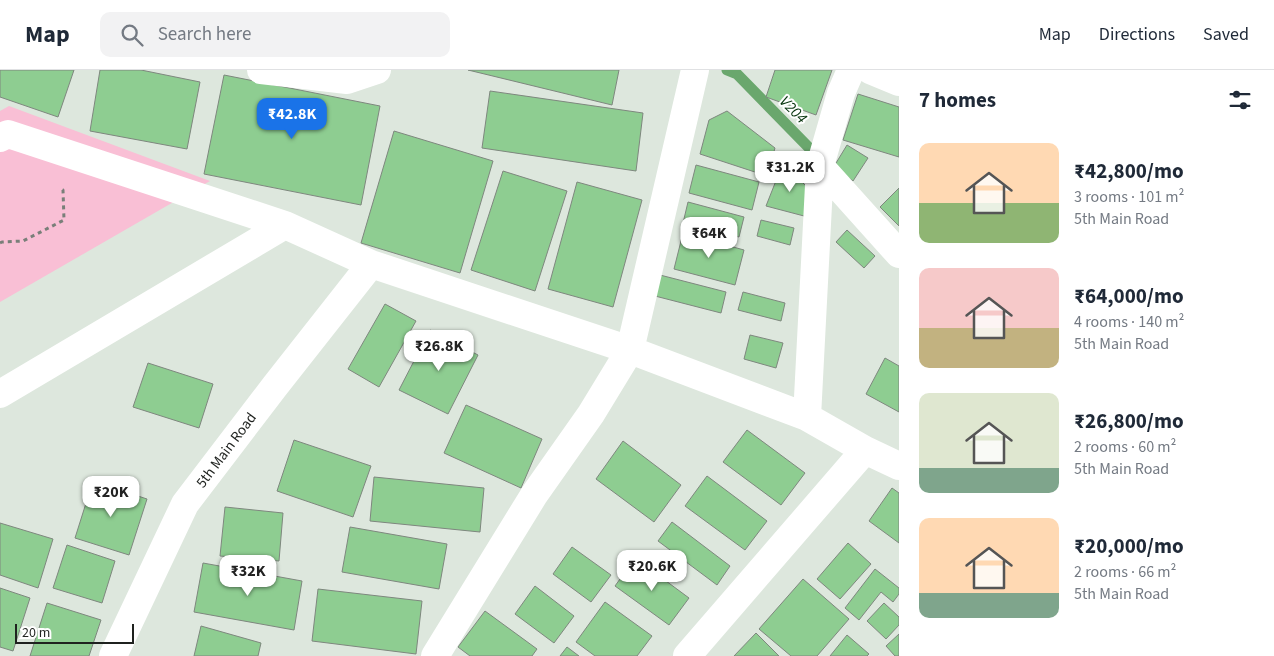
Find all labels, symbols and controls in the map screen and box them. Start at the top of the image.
search box [100,12,450,57]
text: Map [25,17,70,52]
icon: search [118,21,146,49]
text: Search here [158,21,251,48]
text: Map [1039,22,1071,47]
text: Directions [1099,22,1175,47]
text: Saved [1203,22,1249,47]
text: 7 homes [919,85,996,115]
icon: filters [1226,86,1254,114]
water label: V204 [775,91,812,129]
pin: ₹42.8K [251,98,333,140]
text: ₹42.8K [268,103,316,125]
pin: ₹31.2K [749,150,831,193]
text: ₹31.2K [766,156,814,178]
text: ₹42,800/mo [1074,156,1184,186]
icon: home [959,163,1019,223]
text: 3 rooms · 101 m² [1074,186,1184,208]
text: 5th Main Road [1074,208,1169,230]
pin: ₹64K [679,216,739,259]
text: ₹64K [691,222,727,244]
text: ₹64,000/mo [1074,281,1184,311]
icon: home [959,288,1019,348]
text: 4 rooms · 140 m² [1074,311,1184,333]
pin: ₹26.8K [398,330,480,372]
text: 5th Main Road [1074,333,1169,355]
text: ₹26.8K [415,335,463,357]
text: ₹26,800/mo [1074,406,1184,436]
street label: 5th Main Road [191,408,262,492]
icon: home [959,413,1019,473]
text: 2 rooms · 60 m² [1074,436,1176,458]
text: 5th Main Road [1074,458,1169,480]
pin: ₹20K [81,476,141,518]
text: ₹20K [93,481,129,503]
text: ₹20,000/mo [1074,531,1184,561]
icon: home [959,538,1019,598]
pin: ₹20.6K [611,550,693,592]
pin: ₹32K [218,554,278,597]
text: ₹20.6K [628,555,676,577]
text: ₹32K [230,560,266,582]
text: 2 rooms · 66 m² [1074,561,1176,583]
text: 5th Main Road [1074,583,1169,605]
scale bar [15,621,134,644]
text: 20 m [22,623,50,643]

